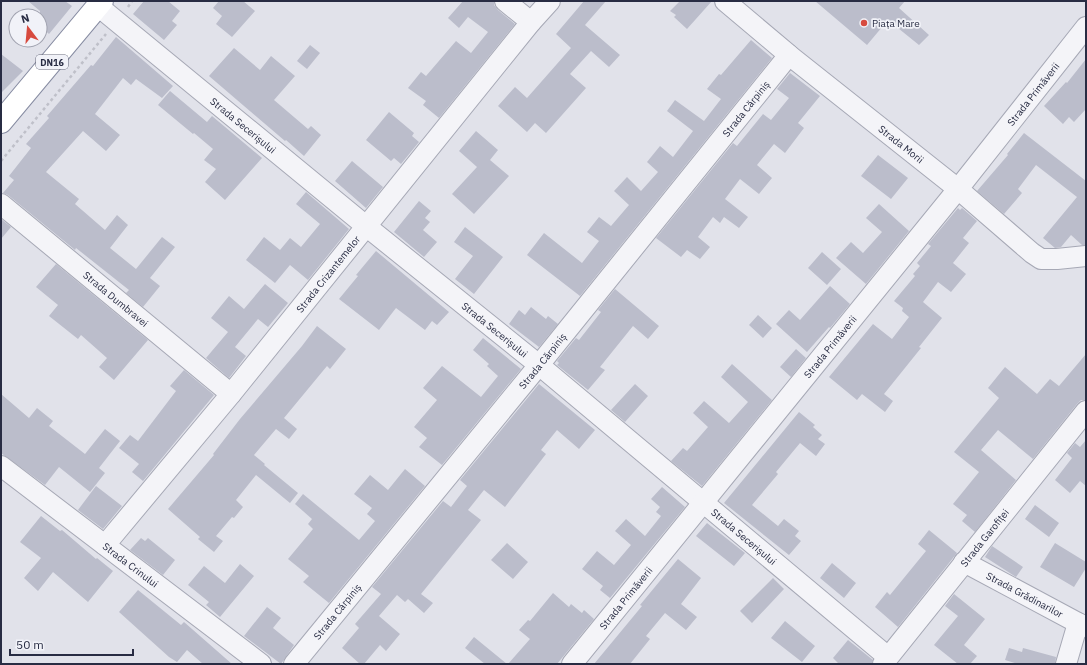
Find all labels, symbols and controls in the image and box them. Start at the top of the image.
north arrow [8,8,48,48]
text: N [19,11,31,26]
place label: Piața Mare [872,17,920,30]
marker: Piața Mare [859,18,869,28]
road number: DN16 [36,55,68,69]
street label: Strada Primăverii [1004,60,1062,128]
street label: Strada Cărpiniș [719,78,772,139]
street label: Strada Secerișului [208,94,279,156]
street label: Strada Morii [876,122,927,166]
street label: Strada Crizantemelor [293,232,363,315]
street label: Strada Dumbravei [81,268,151,330]
street label: Strada Secerișului [459,299,531,360]
street label: Strada Primăverii [801,313,859,381]
street label: Strada Cărpiniș [516,330,569,391]
street label: Strada Secerișului [709,505,779,568]
street label: Strada Garofiței [957,506,1012,569]
street label: Strada Crinului [100,539,161,590]
street label: Strada Primăverii [596,564,655,632]
street label: Strada Grădinarilor [984,569,1066,621]
street label: Strada Cărpiniș [310,581,364,642]
scale bar [10,631,133,657]
text: 50 m [16,637,44,652]

